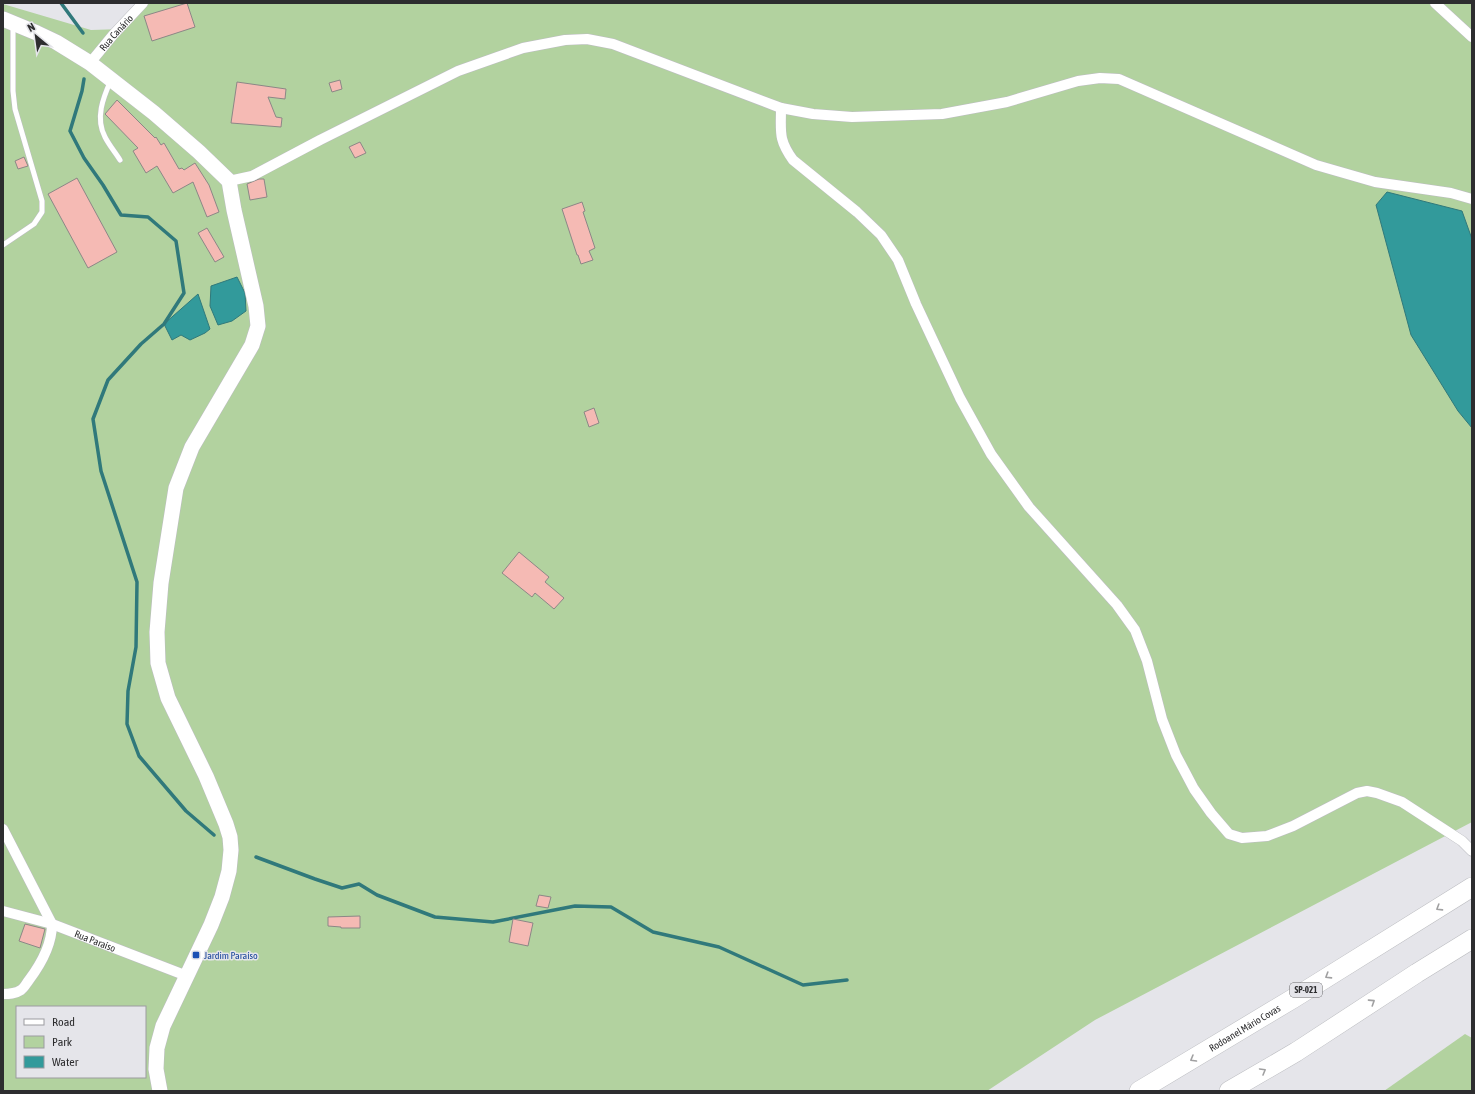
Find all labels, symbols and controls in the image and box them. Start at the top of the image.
street label: Rua Canário [97,12,135,53]
north arrow [16,16,56,56]
text: N [25,20,37,34]
one-way arrow [1436,903,1443,911]
street label: Rua Paraíso [73,928,118,954]
marker: Jardim Paraíso [191,950,201,960]
place label: Jardim Paraíso [204,950,258,961]
one-way arrow [1325,972,1332,979]
road number: SP-021 [1290,983,1322,997]
one-way arrow [1368,999,1375,1006]
street label: Rodoanel Mário Covas [1207,1002,1283,1053]
legend [16,1006,146,1078]
text: Road [52,1015,75,1029]
text: Park [52,1035,73,1049]
one-way arrow [1190,1054,1197,1061]
text: Water [52,1055,79,1069]
one-way arrow [1259,1069,1266,1076]

